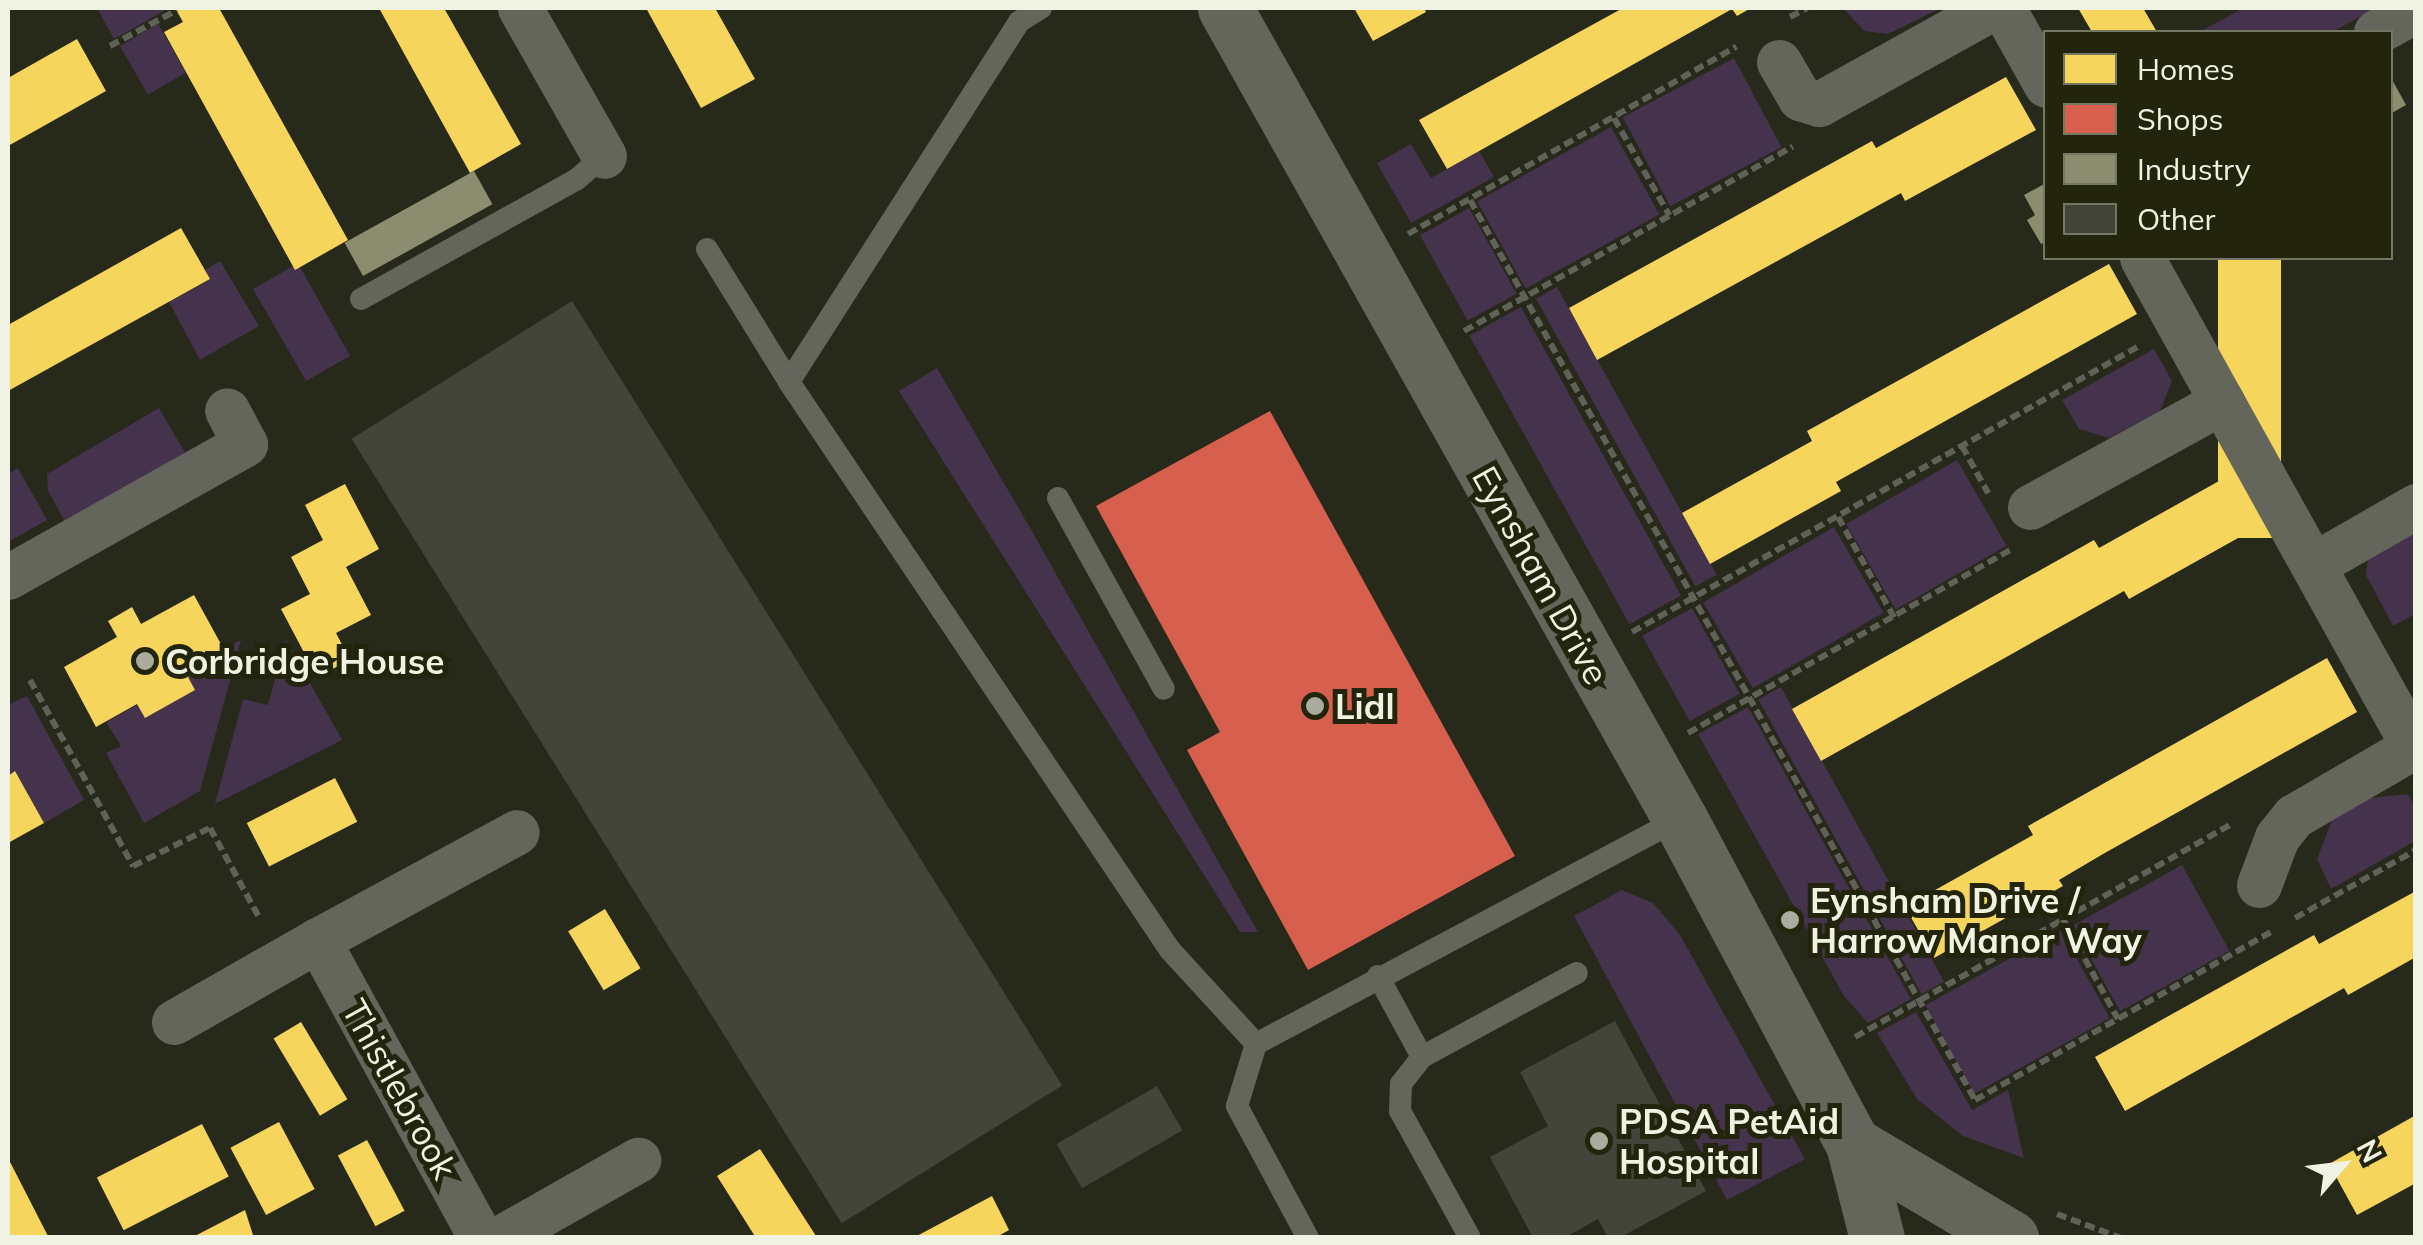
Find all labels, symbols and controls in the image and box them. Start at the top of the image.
legend [2043,30,2393,260]
text: Homes [2137,50,2235,88]
text: Shops [2137,100,2223,138]
text: Industry [2137,150,2251,188]
text: Other [2137,200,2215,238]
street label: Eynsham Drive [1464,459,1618,691]
place label: Corbridge House [165,640,444,682]
marker: Corbridge House [134,650,156,672]
place label: Lidl [1335,685,1395,727]
marker: Lidl [1304,695,1326,717]
place label: Eynsham Drive / Harrow Manor Way [1810,879,2142,961]
marker: Eynsham Drive / Harrow Manor Way [1779,909,1801,931]
street label: Thistlebrook [334,992,466,1186]
place label: PDSA PetAid Hospital [1619,1100,1839,1182]
north arrow [2293,1115,2393,1215]
marker: PDSA PetAid Hospital [1588,1130,1610,1152]
text: N [2350,1133,2390,1168]

